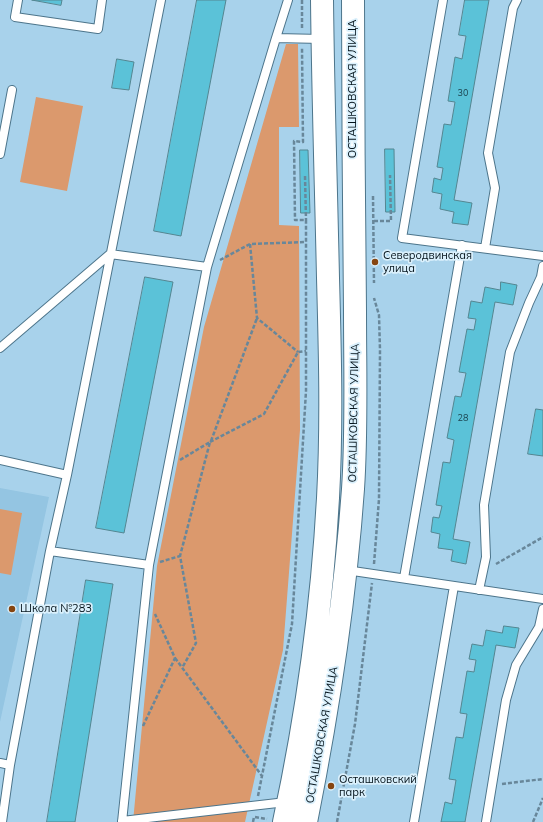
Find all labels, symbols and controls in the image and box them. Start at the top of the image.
street label: ОСТАШКОВСКАЯ УЛИЦА [346,20,360,158]
house number: 30 [458,88,468,98]
place label: Северодвинская улица [383,249,472,275]
marker: Северодвинская улица [370,257,380,267]
street label: ОСТАШКОВСКАЯ УЛИЦА [346,344,362,482]
house number: 28 [458,413,468,423]
place label: Школа №283 [20,602,92,616]
marker: Школа №283 [7,604,17,614]
street label: ОСТАШКОВСКАЯ УЛИЦА [303,666,341,804]
place label: Осташковский парк [339,773,417,799]
marker: Осташковский парк [326,781,336,791]

